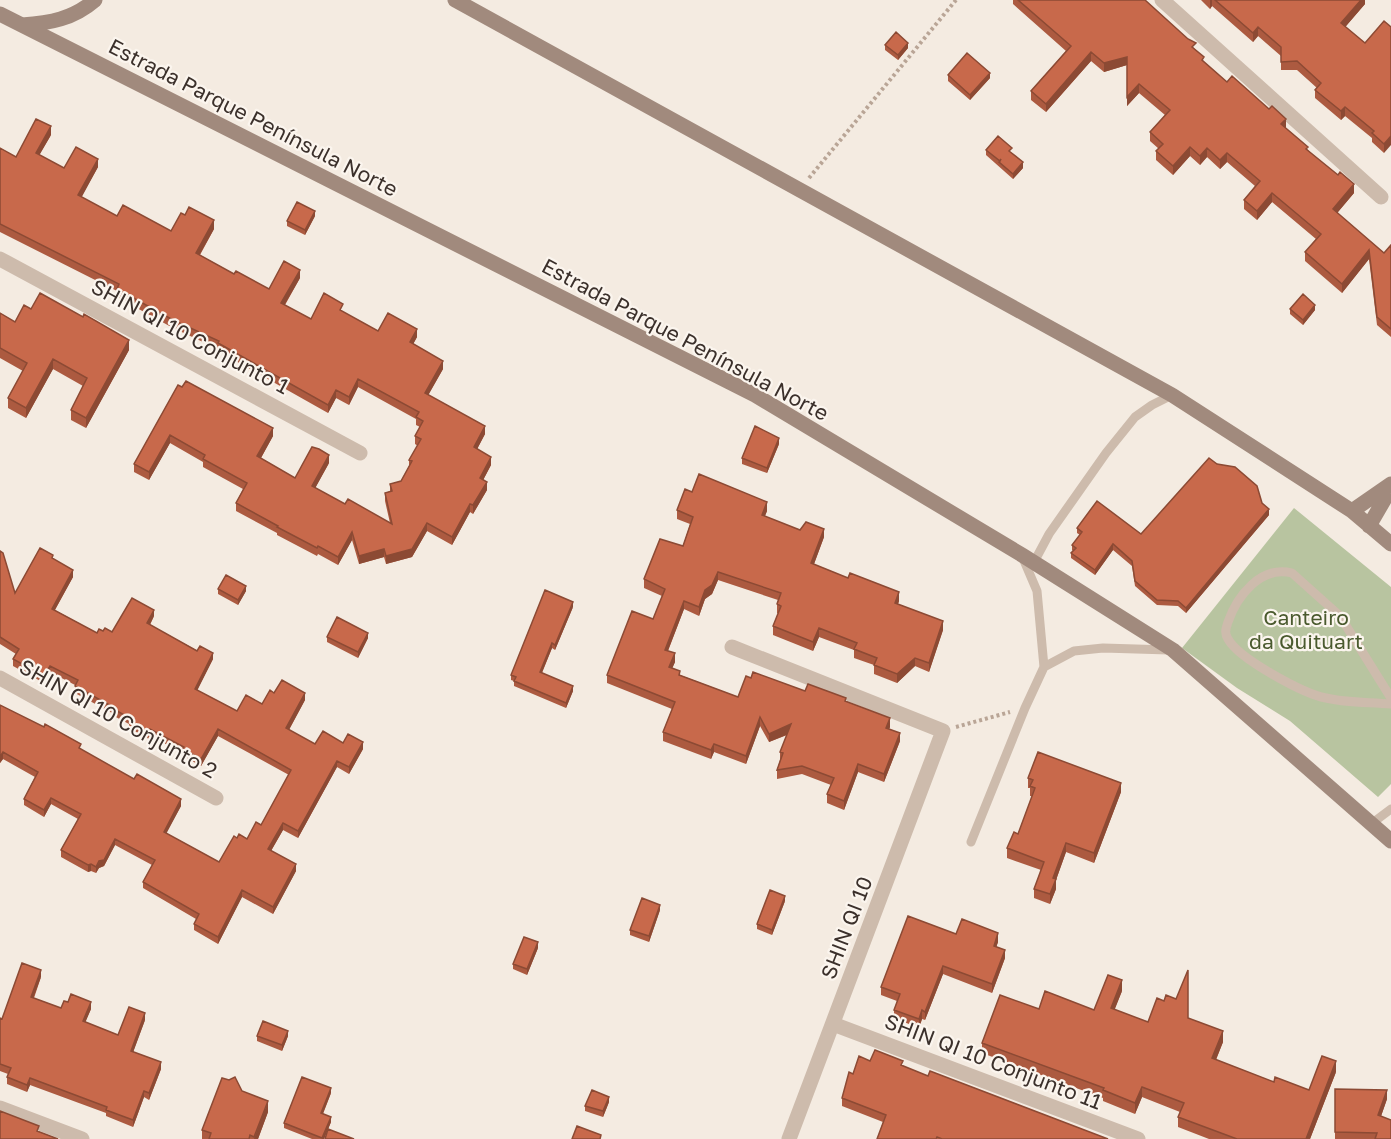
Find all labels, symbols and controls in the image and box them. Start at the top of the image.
street label: Estrada Parque Península Norte [104,33,402,202]
street label: Estrada Parque Península Norte [538,252,833,426]
street label: SHIN QI 10 Conjunto 1 [87,273,294,399]
park label: Canteiro da Quituart [1249,604,1363,654]
street label: SHIN QI 10 Conjunto 2 [15,653,222,783]
street label: SHIN QI 10 [815,873,878,983]
street label: SHIN QI 10 Conjunto 11 [881,1008,1106,1115]

